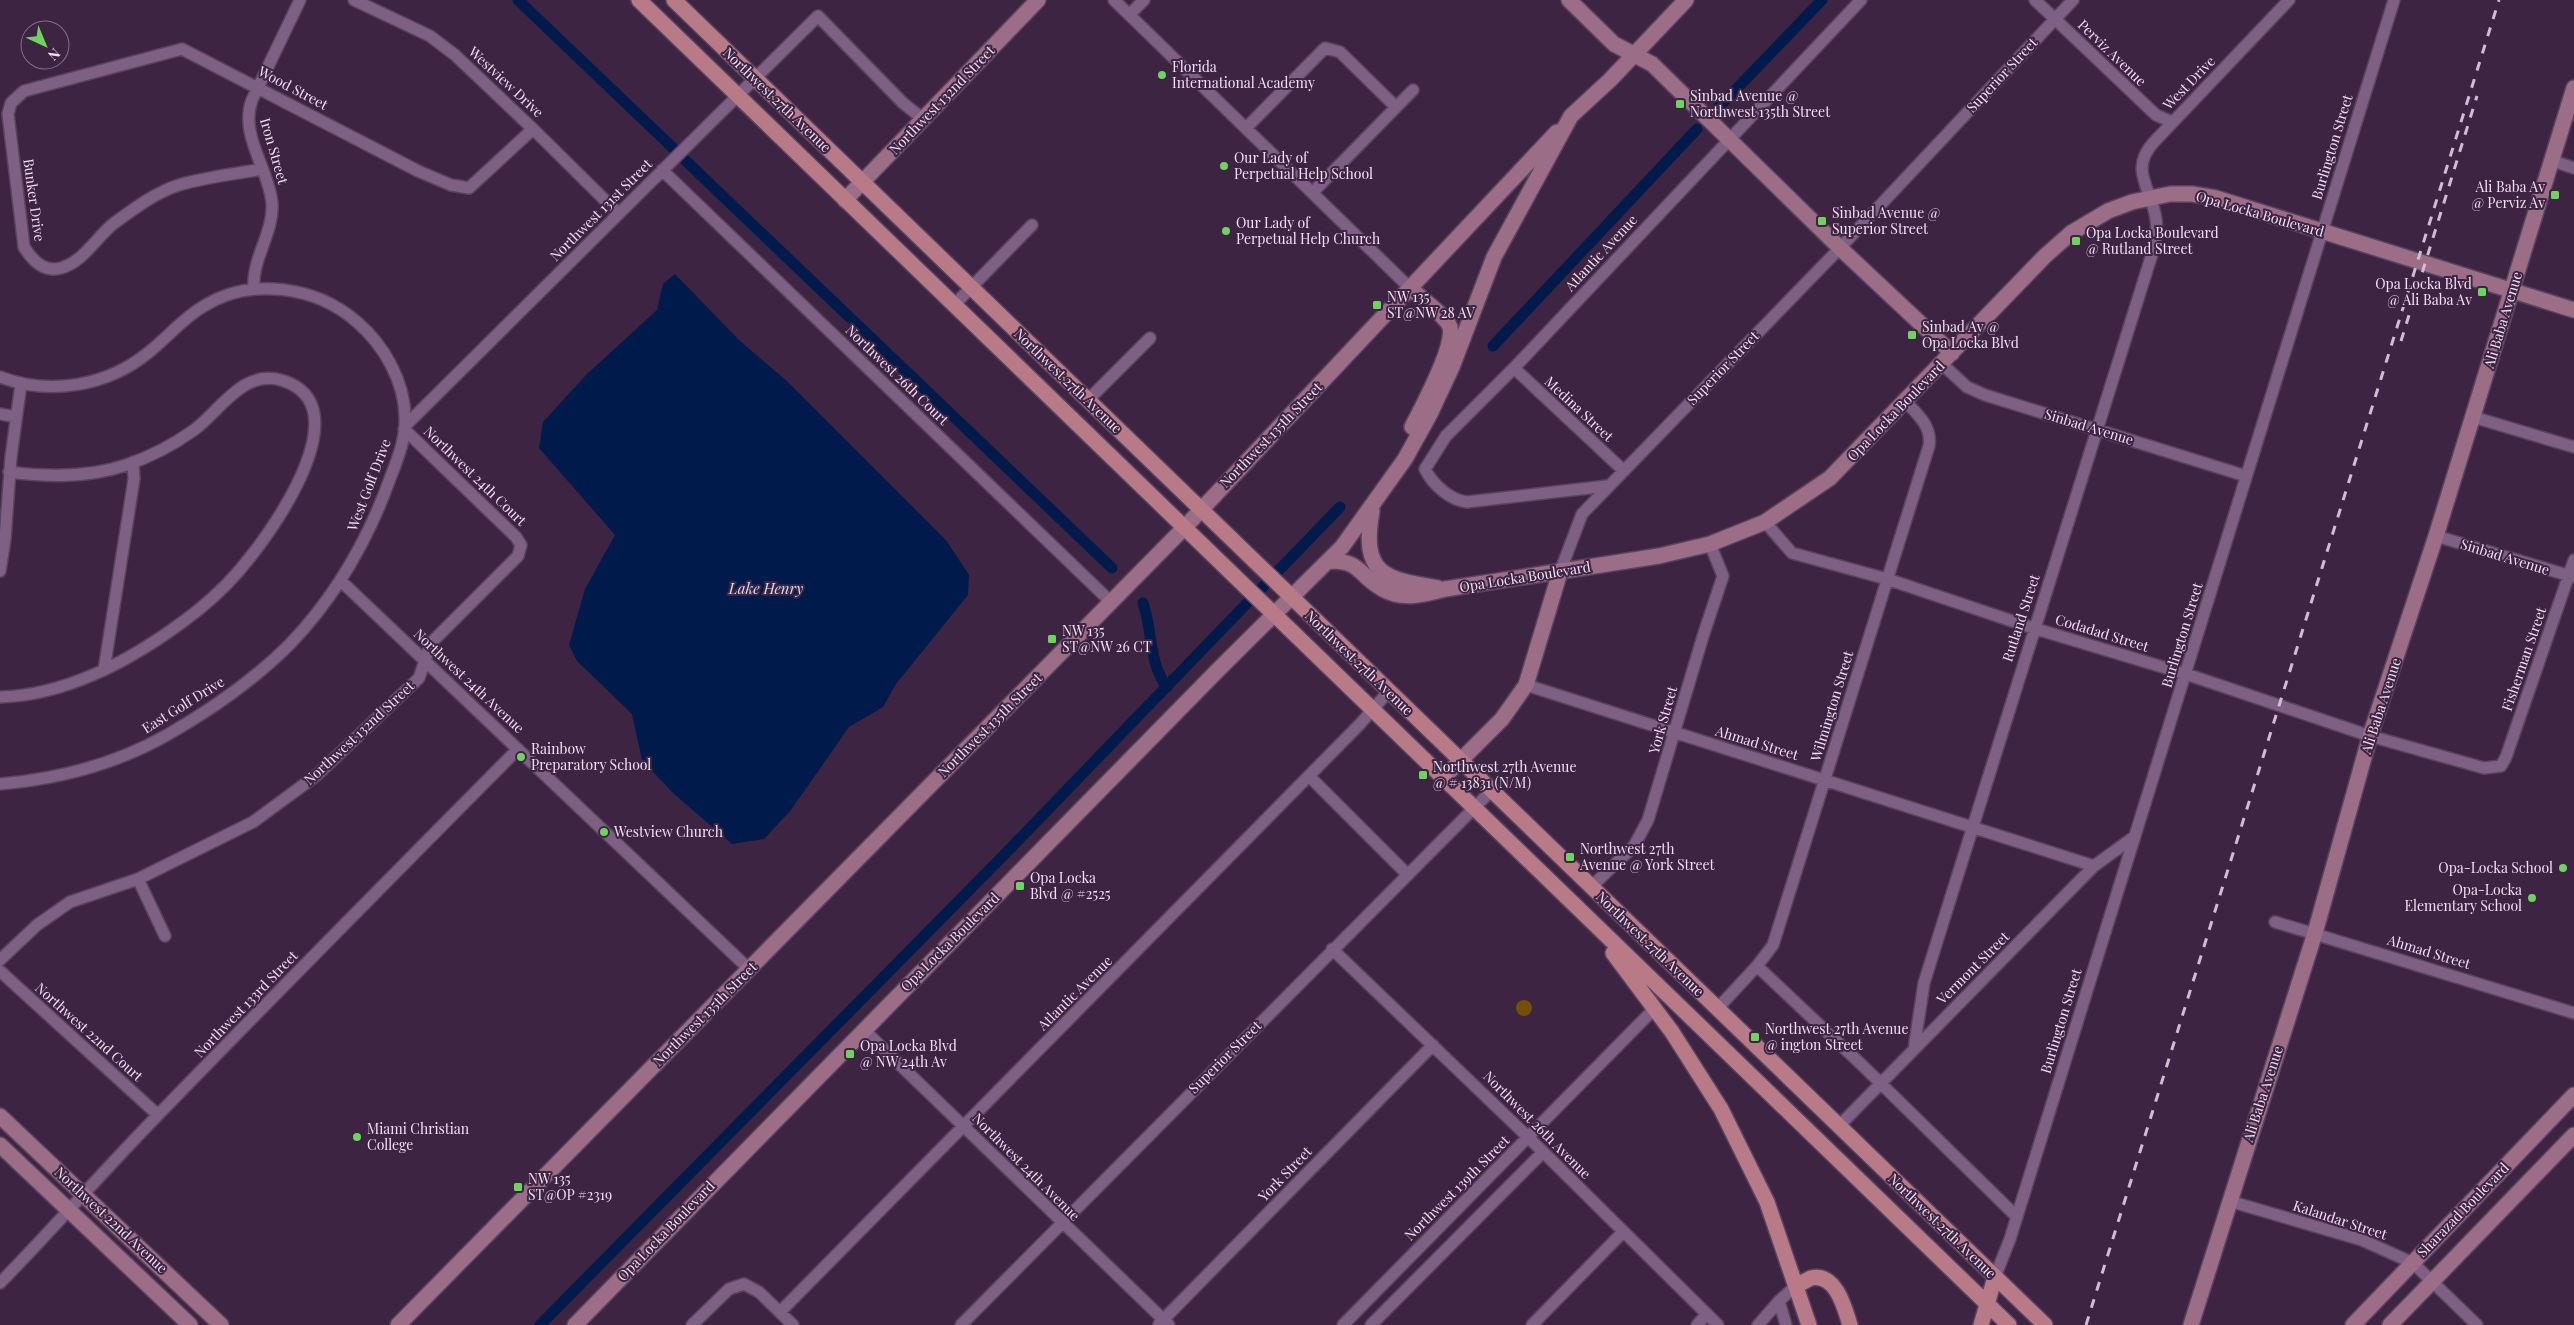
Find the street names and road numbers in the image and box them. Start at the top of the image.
street label: Perviz Avenue [2074,15,2151,90]
street label: Superior Street [1962,32,2042,116]
street label: Northwest 132nd Street [885,40,999,158]
street label: Westview Drive [464,41,548,121]
street label: Northwest 27th Avenue [719,43,836,156]
street label: West Drive [2158,52,2219,114]
street label: Wood Street [254,61,332,114]
street label: Burlington Street [2307,91,2357,202]
street label: Iron Street [256,116,293,187]
street label: Northwest 131st Street [545,154,657,265]
street label: Bunker Drive [19,157,50,242]
street label: Opa Locka Boulevard [2194,186,2326,241]
street label: Atlantic Avenue [1560,210,1641,296]
street label: Ali Baba Avenue [2479,269,2526,371]
street label: Northwest 26th Court [842,321,954,429]
street label: Northwest 27th Avenue [1010,324,1127,437]
street label: Superior Street [1682,326,1764,409]
street label: Opa Locka Boulevard [1843,356,1949,465]
street label: Medina Street [1541,372,1619,446]
street label: Northwest 135th Street [1215,377,1327,492]
street label: Sinbad Avenue [2042,404,2136,449]
street label: Northwest 24th Court [420,422,532,530]
street label: West Golf Drive [342,436,395,534]
street label: Sinbad Avenue [2458,534,2552,579]
street label: Opa Locka Boulevard [1458,557,1592,596]
street label: Rutland Street [1997,571,2044,664]
street label: Burlington Street [2157,579,2207,690]
street label: Fisherman Street [2497,603,2551,713]
street label: Northwest 27th Avenue [1301,606,1418,719]
street label: Codadad Street [2053,609,2152,656]
street label: Northwest 24th Avenue [410,624,529,737]
street label: Wilmington Street [1805,647,1858,764]
street label: Ali Baba Avenue [2356,655,2405,757]
street label: Northwest 135th Street [933,668,1047,781]
street label: East Golf Drive [138,672,228,737]
street label: Northwest 132nd Street [299,676,419,789]
street label: York Street [1644,683,1682,757]
street label: Ahmad Street [1712,721,1802,764]
street label: Northwest 27th Avenue [1592,887,1709,1000]
street label: Opa Locka Boulevard [896,888,1003,995]
street label: Vermont Street [1931,926,2014,1009]
street label: Ahmad Street [2384,930,2474,973]
street label: Northwest 133rd Street [190,945,302,1061]
street label: Atlantic Avenue [1033,951,1116,1035]
street label: Northwest 135th Street [648,957,762,1070]
street label: Burlington Street [2036,965,2086,1076]
street label: Northwest 22nd Court [31,978,148,1086]
street label: Superior Street [1184,1015,1266,1097]
street label: Ali Baba Avenue [2238,1043,2287,1145]
street label: Northwest 26th Avenue [1479,1067,1595,1183]
street label: Northwest 24th Avenue [968,1109,1084,1225]
street label: Northwest 139th Street [1400,1130,1514,1244]
street label: York Street [1253,1141,1316,1206]
street label: Sharazad Boulevard [2413,1158,2513,1261]
street label: Northwest 22nd Avenue [51,1162,172,1277]
street label: Northwest 27th Avenue [1884,1169,2001,1282]
street label: Opa Locka Boulevard [613,1176,719,1285]
street label: Kalandar Street [2291,1195,2390,1244]

